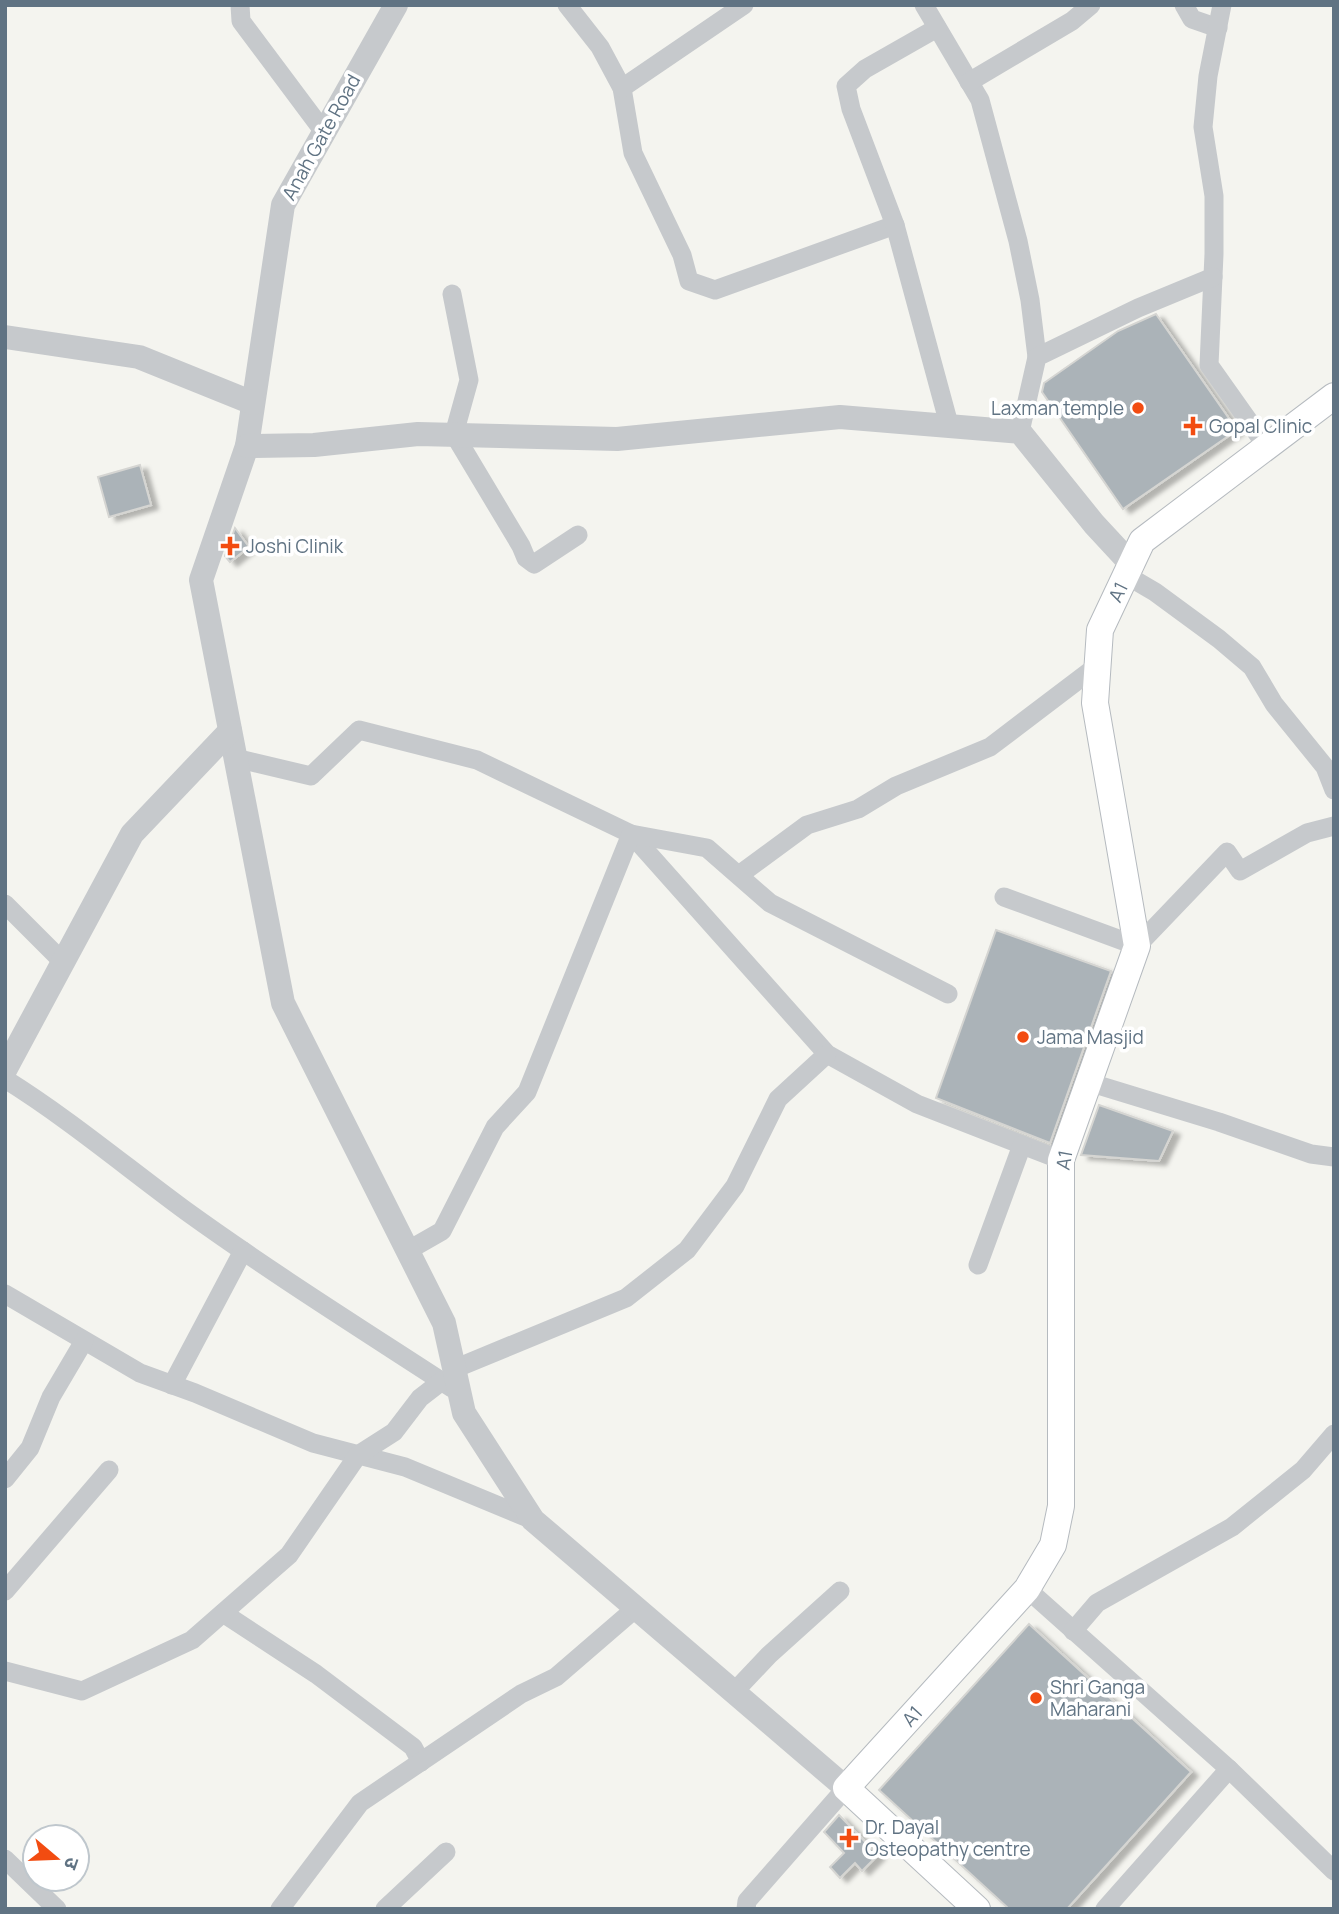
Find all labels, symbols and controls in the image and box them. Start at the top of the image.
street label: Anah Gate Road [276,69,366,205]
place label: Laxman temple [991,395,1124,421]
marker: Laxman temple [1130,400,1146,416]
place label: Gopal Clinic [1209,413,1312,439]
marker: Gopal Clinic [1183,416,1203,436]
place label: Joshi Clinik [246,533,344,559]
marker: Joshi Clinik [220,536,240,556]
street label: A1 [1102,578,1134,606]
place label: Jama Masjid [1037,1024,1144,1050]
marker: Jama Masjid [1015,1029,1031,1045]
street label: A1 [1050,1148,1078,1172]
place label: Shri Ganga Maharani [1050,1674,1145,1722]
marker: Shri Ganga Maharani [1028,1690,1044,1706]
street label: A1 [896,1700,928,1732]
place label: Dr. Dayal Osteopathy centre [865,1814,1031,1862]
north arrow [21,1823,91,1893]
marker: Dr. Dayal Osteopathy centre [839,1828,859,1848]
text: उ [58,1854,86,1874]

